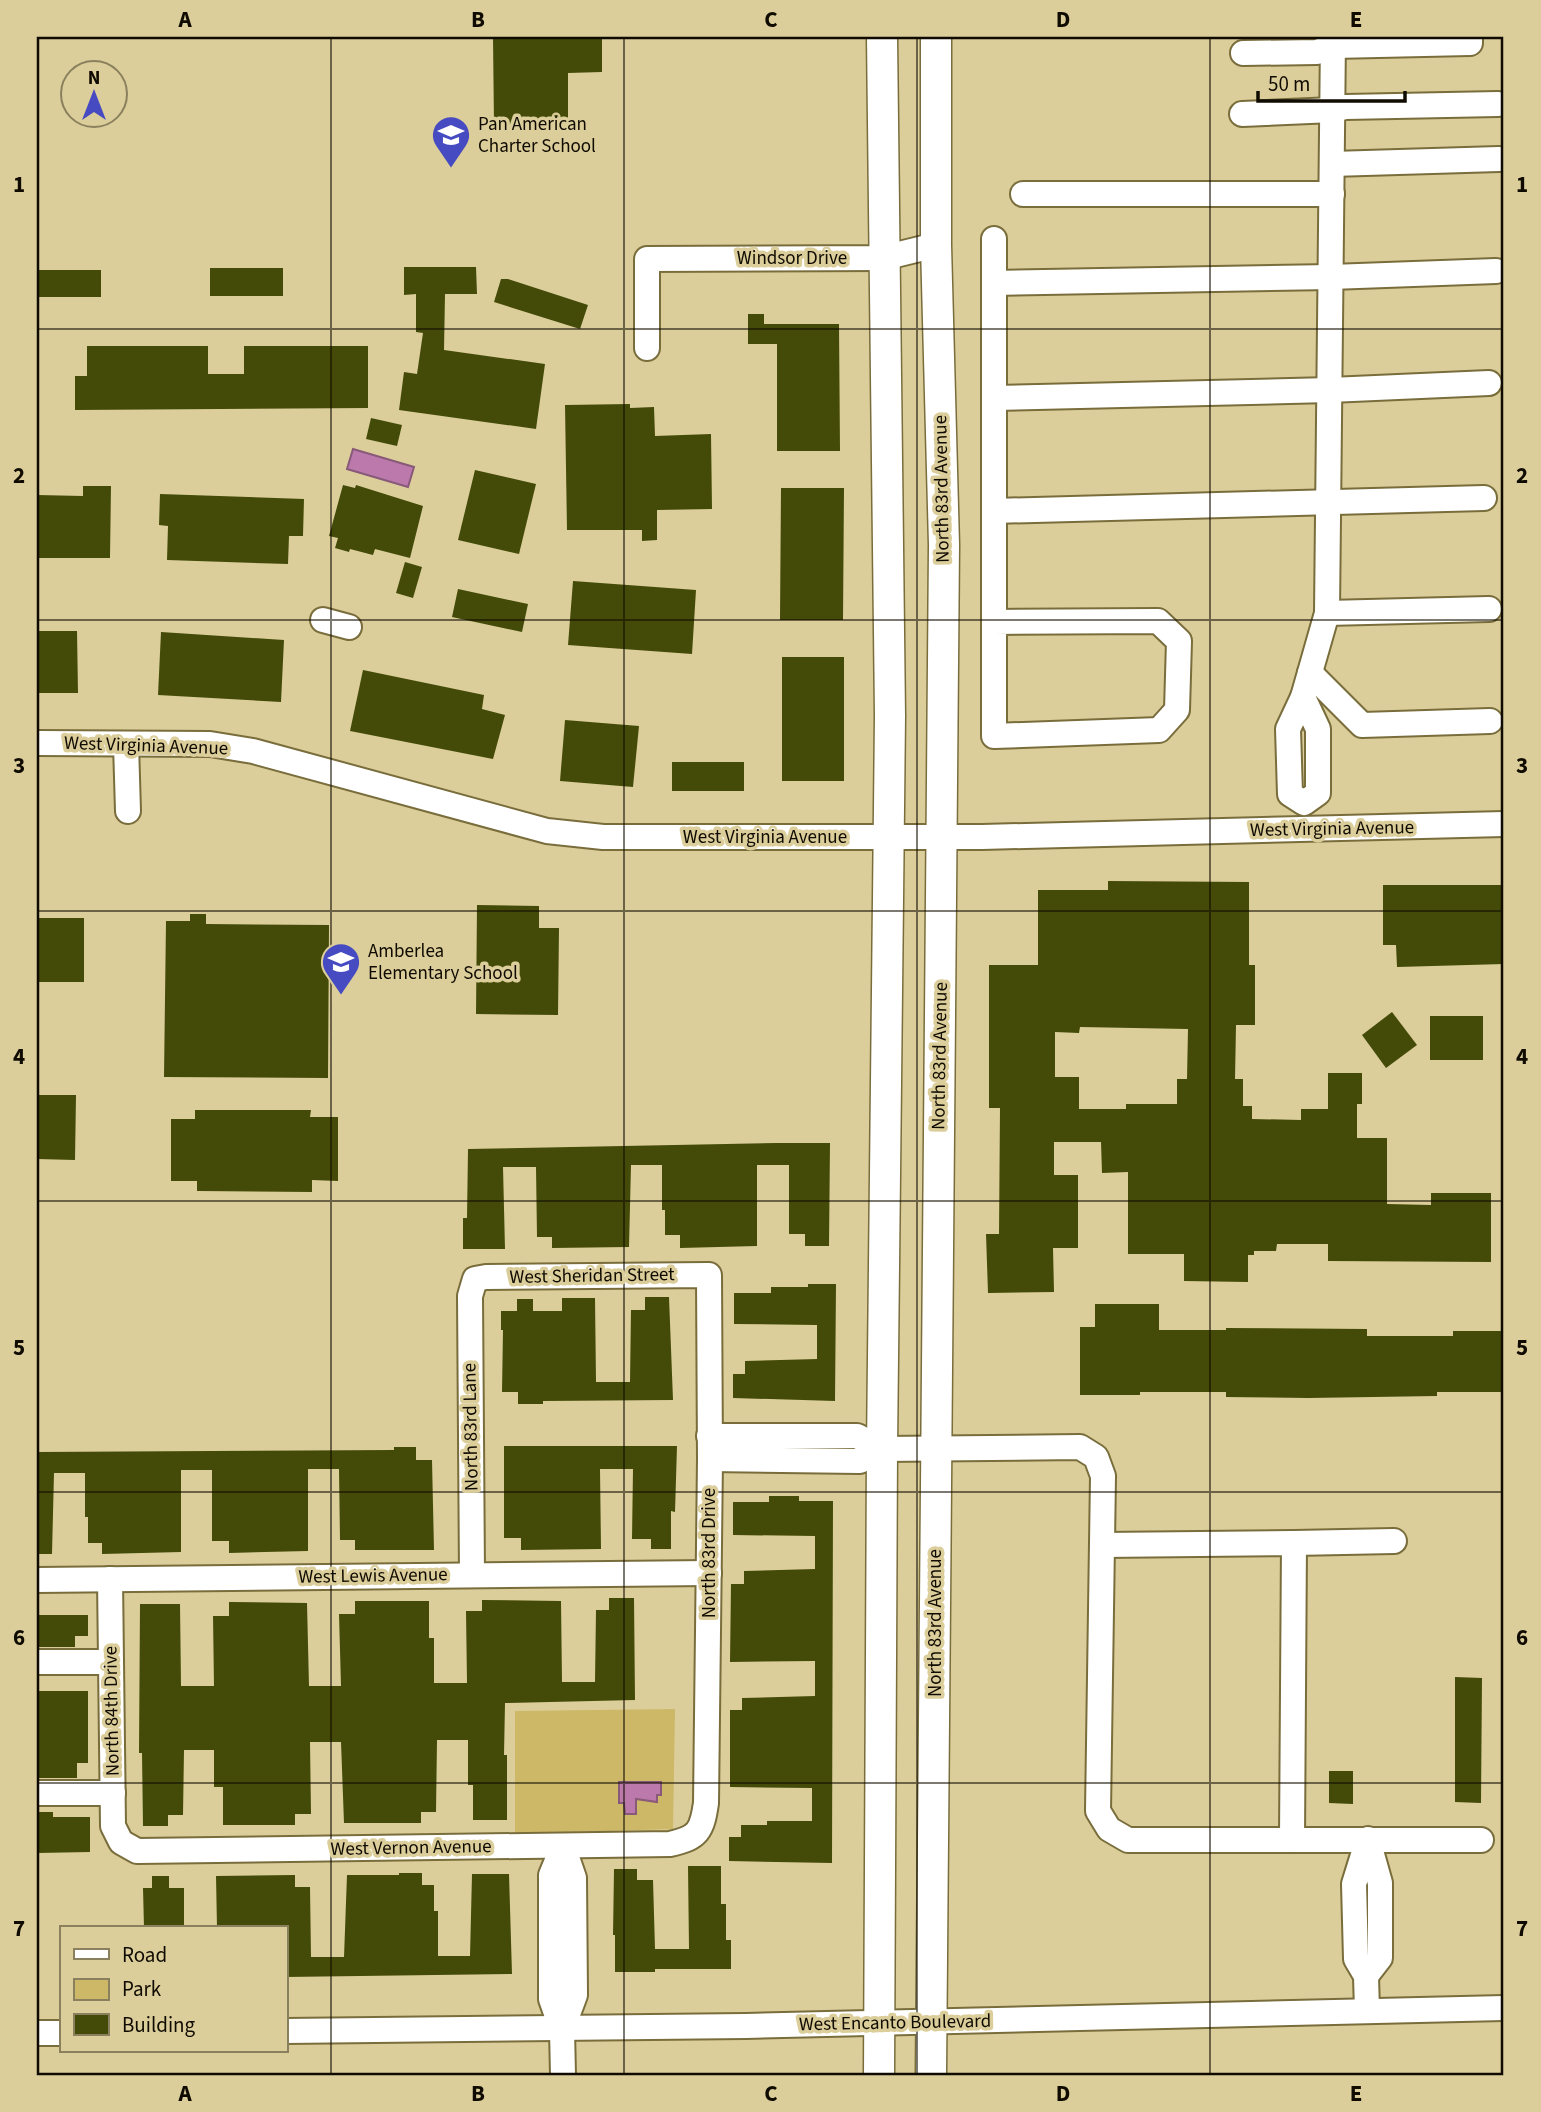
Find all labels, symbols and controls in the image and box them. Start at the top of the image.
text: A [177,3,192,36]
text: B [471,3,485,36]
text: C [764,3,778,36]
text: D [1056,3,1070,36]
text: E [1350,3,1362,36]
north arrow [60,60,130,130]
scale bar [1258,60,1404,104]
text: N [88,65,100,92]
text: 50 m [1268,69,1310,99]
place label: Pan American Charter School [478,111,596,160]
school or university icon: Pan American Charter School [430,114,472,169]
text: 1 [13,168,25,201]
text: 1 [1516,168,1528,201]
street label: Windsor Drive [737,245,847,272]
street label: North 83rd Avenue [927,415,957,563]
text: 2 [13,459,25,492]
text: 2 [1516,459,1528,492]
street label: West Virginia Avenue [63,730,229,762]
text: 3 [13,749,25,782]
text: 3 [1516,749,1528,782]
street label: West Virginia Avenue [1250,814,1414,844]
street label: West Virginia Avenue [683,824,847,851]
place label: Amberlea Elementary School [368,938,518,987]
school or university icon: Amberlea Elementary School [320,941,362,996]
street label: North 83rd Avenue [925,982,955,1130]
text: 4 [13,1040,25,1073]
text: 4 [1516,1040,1528,1073]
street label: West Sheridan Street [509,1261,675,1291]
text: 5 [13,1331,25,1364]
text: 5 [1516,1331,1528,1364]
street label: North 83rd Lane [456,1363,486,1491]
street label: North 83rd Drive [696,1488,723,1618]
street label: North 83rd Avenue [922,1549,949,1697]
street label: West Lewis Avenue [298,1561,448,1591]
text: 6 [13,1621,25,1654]
text: 6 [1516,1621,1528,1654]
street label: North 84th Drive [97,1646,127,1776]
street label: West Vernon Avenue [330,1833,492,1863]
text: 7 [13,1912,25,1945]
text: 7 [1516,1912,1528,1945]
legend [60,1926,287,2052]
text: Road [122,1940,167,1970]
text: Park [122,1974,162,2004]
street label: West Encanto Boulevard [799,2008,991,2038]
text: Building [122,2010,196,2040]
text: A [177,2077,192,2110]
text: B [471,2077,485,2110]
text: C [764,2077,778,2110]
text: D [1056,2077,1070,2110]
text: E [1350,2077,1362,2110]

